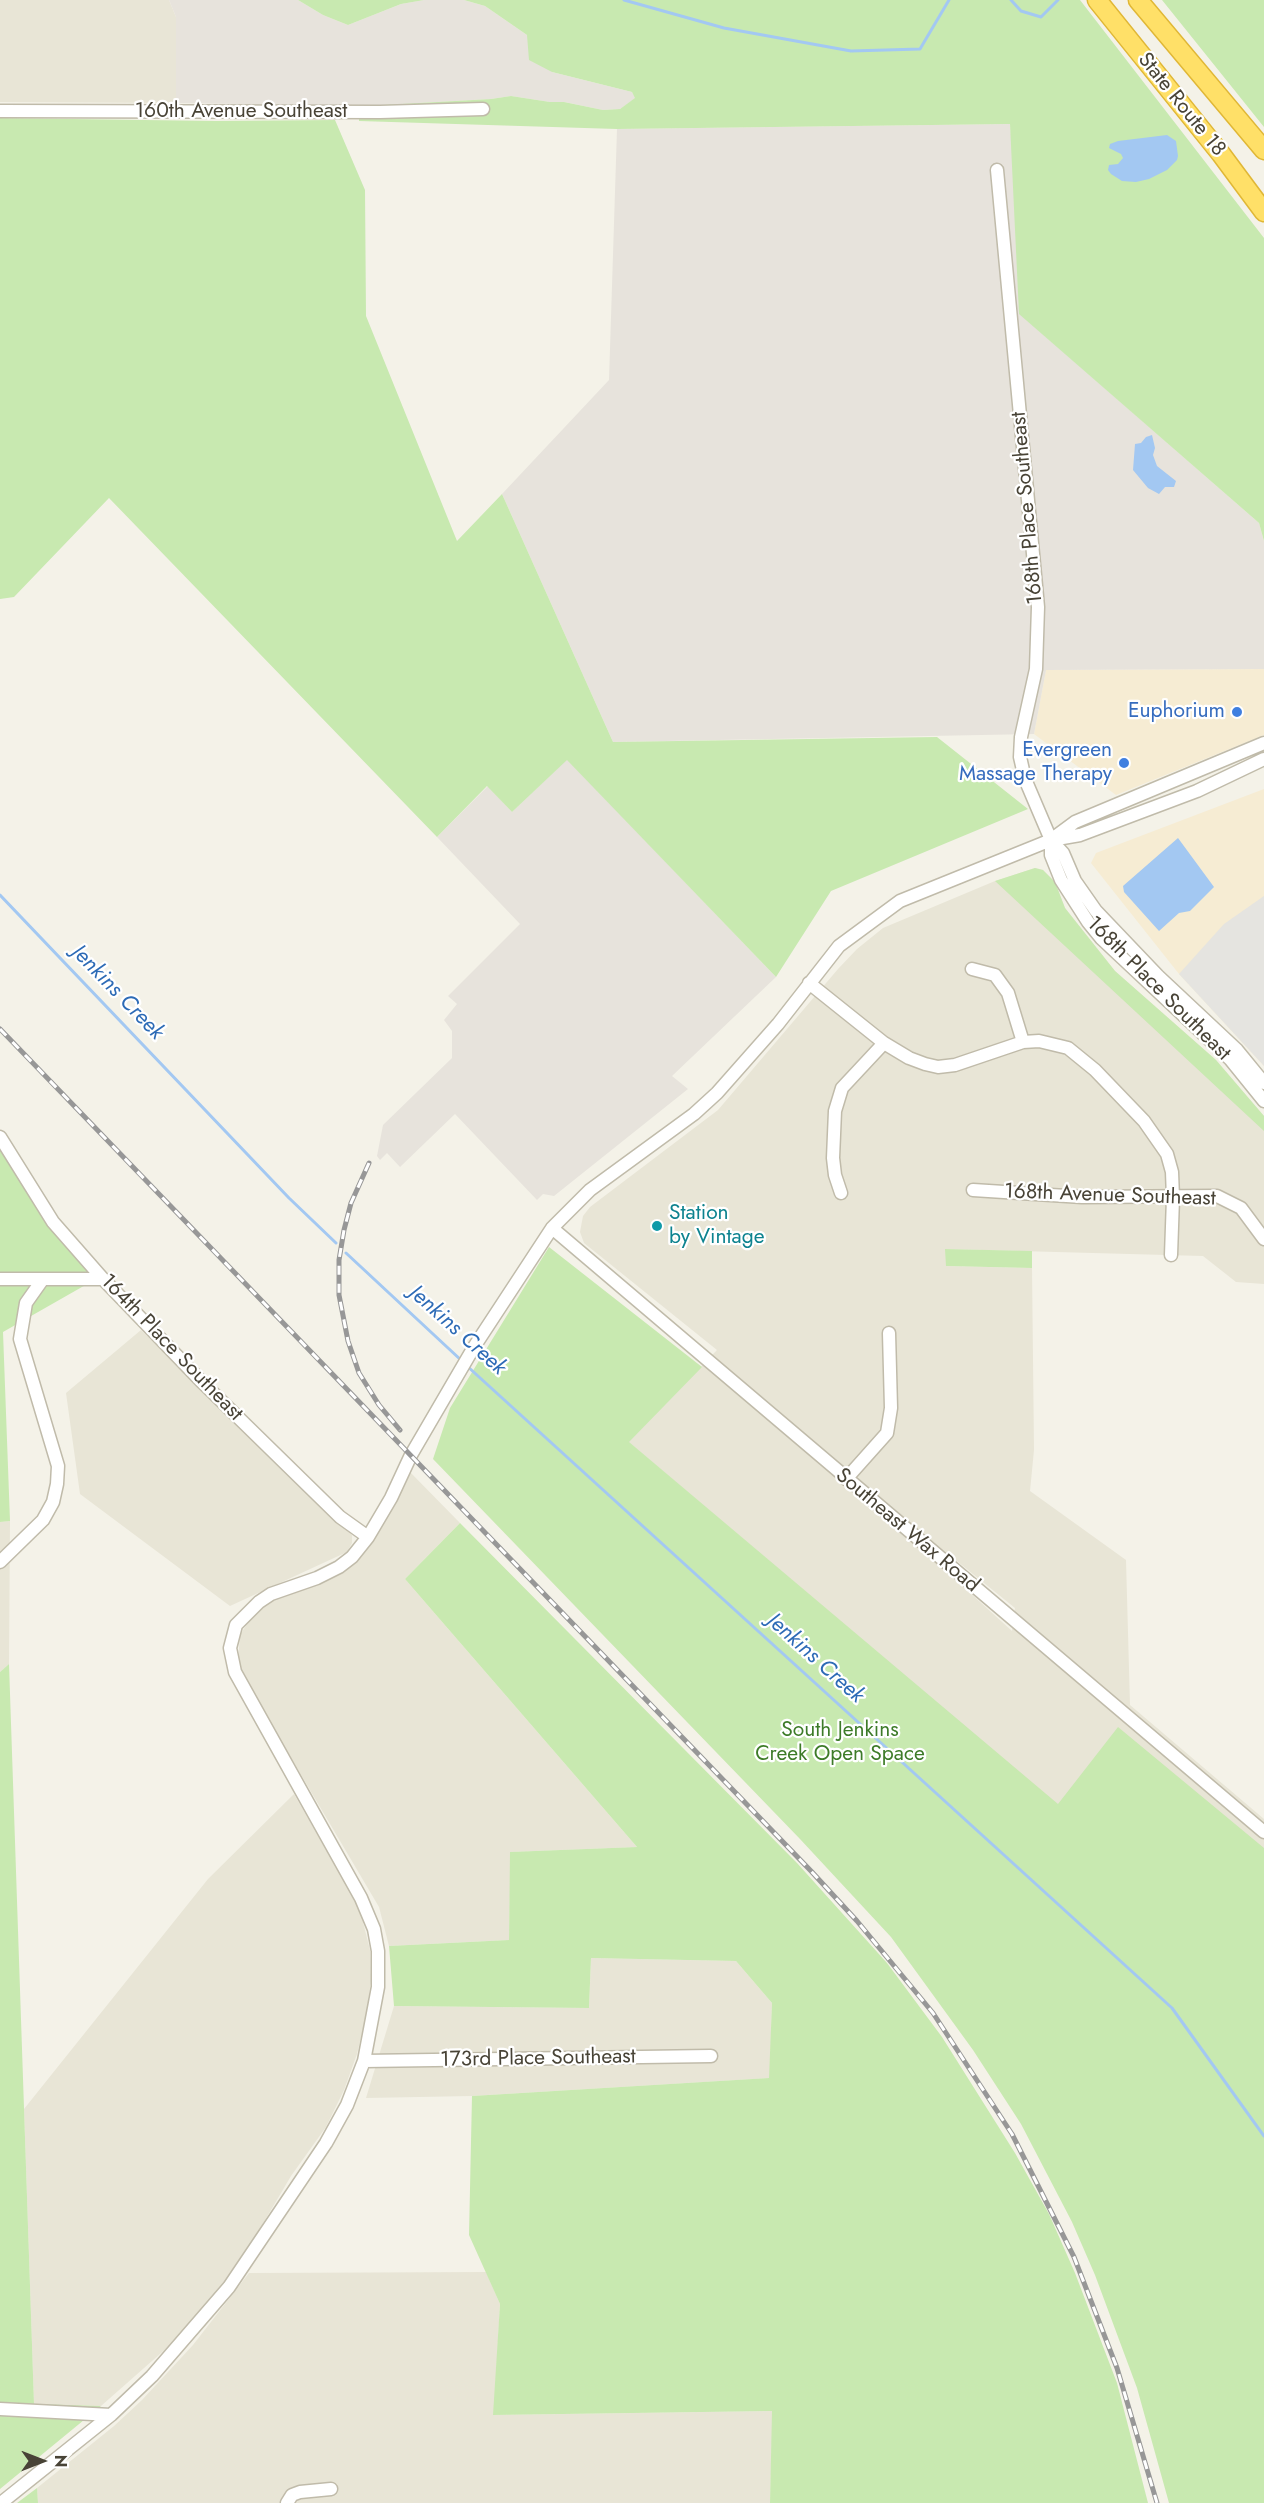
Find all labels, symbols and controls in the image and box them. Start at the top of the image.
street label: State Route 18 [1132,48,1230,162]
street label: 160th Avenue Southeast [135,99,347,125]
street label: 168th Place Southeast [1007,411,1049,605]
place label: Euphorium [1128,699,1225,725]
marker: Euphorium [1230,705,1244,719]
place label: Evergreen Massage Therapy [959,738,1112,788]
marker: Evergreen Massage Therapy [1117,756,1131,770]
street label: 168th Place Southeast [1081,912,1235,1066]
water label: Jenkins Creek [65,940,169,1046]
street label: 168th Avenue Southeast [1004,1180,1216,1212]
place label: Station by Vintage [669,1201,764,1251]
marker: Station by Vintage [650,1219,664,1233]
street label: 164th Place Southeast [94,1269,248,1427]
water label: Jenkins Creek [403,1280,511,1382]
street label: Southeast Wax Road [830,1463,984,1599]
water label: Jenkins Creek [761,1608,869,1710]
park label: South Jenkins Creek Open Space [755,1718,925,1768]
street label: 173rd Place Southeast [440,2045,636,2073]
north arrow [12,2431,72,2491]
text: N [49,2455,72,2467]

